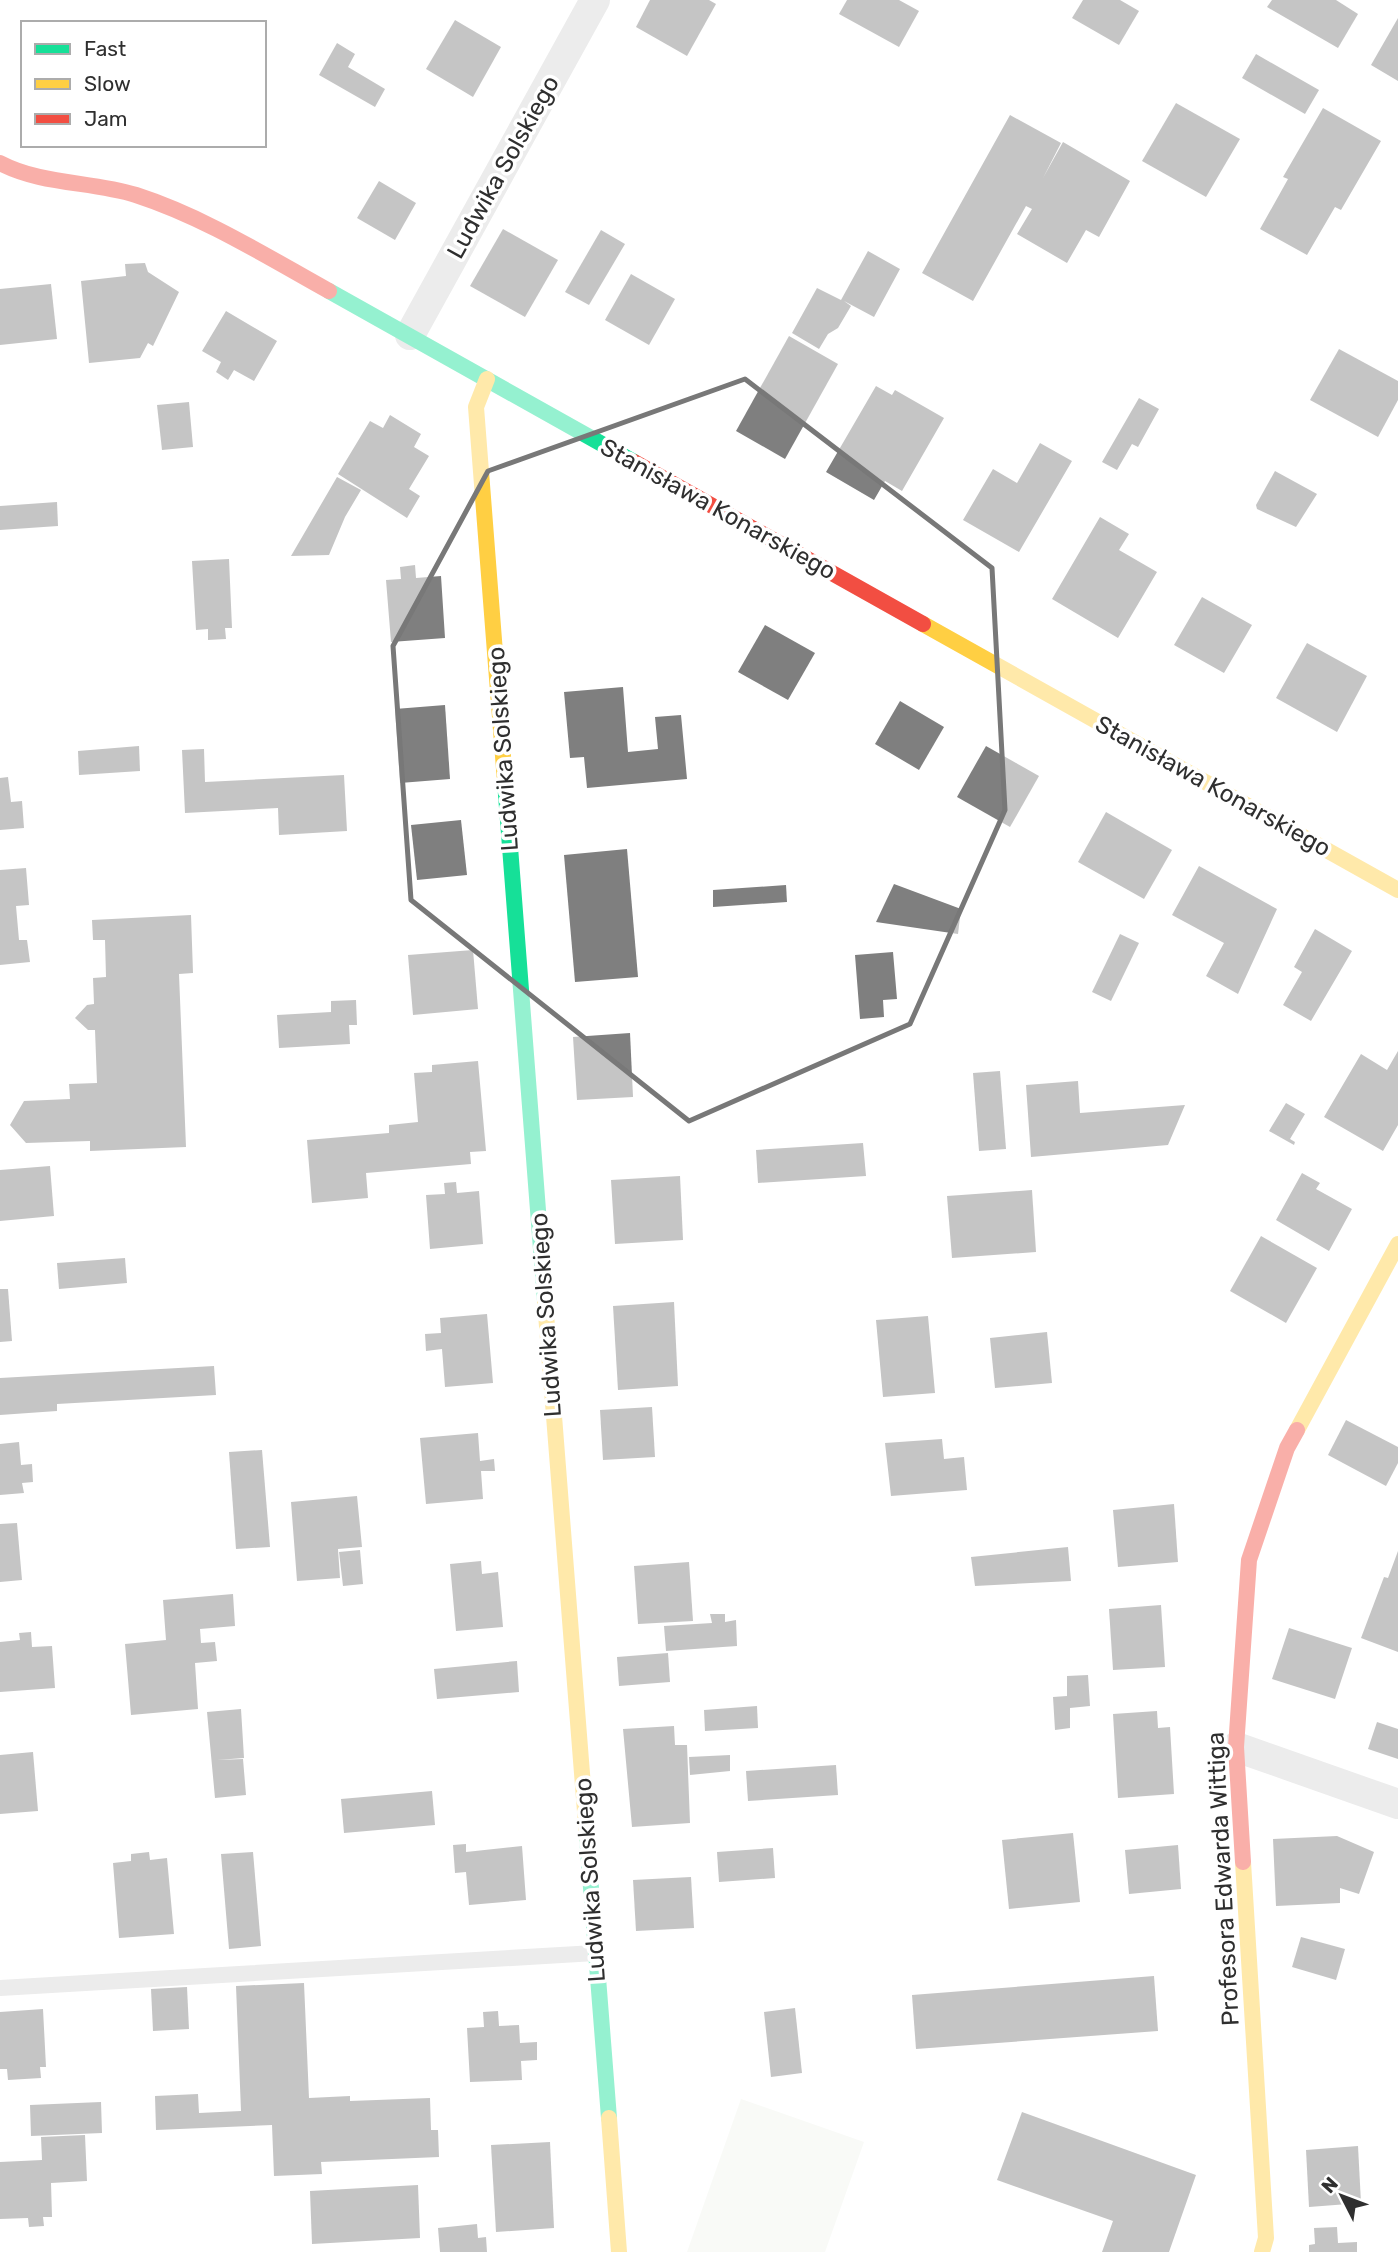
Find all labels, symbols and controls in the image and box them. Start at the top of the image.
legend [21,21,266,147]
text: Fast [84,36,126,61]
text: Slow [84,71,131,96]
street label: Ludwika Solskiego [441,71,565,263]
text: Jam [84,106,128,131]
street label: Stanisława Konarskiego [596,433,840,585]
street label: Ludwika Solskiego [482,646,524,852]
street label: Stanisława Konarskiego [1091,710,1335,862]
street label: Ludwika Solskiego [525,1212,567,1418]
street label: Profesora Edwarda Wittiga [1201,1731,1245,2027]
street label: Ludwika Solskiego [569,1777,611,1983]
north arrow [1307,2161,1377,2231]
text: N [1317,2172,1343,2198]

